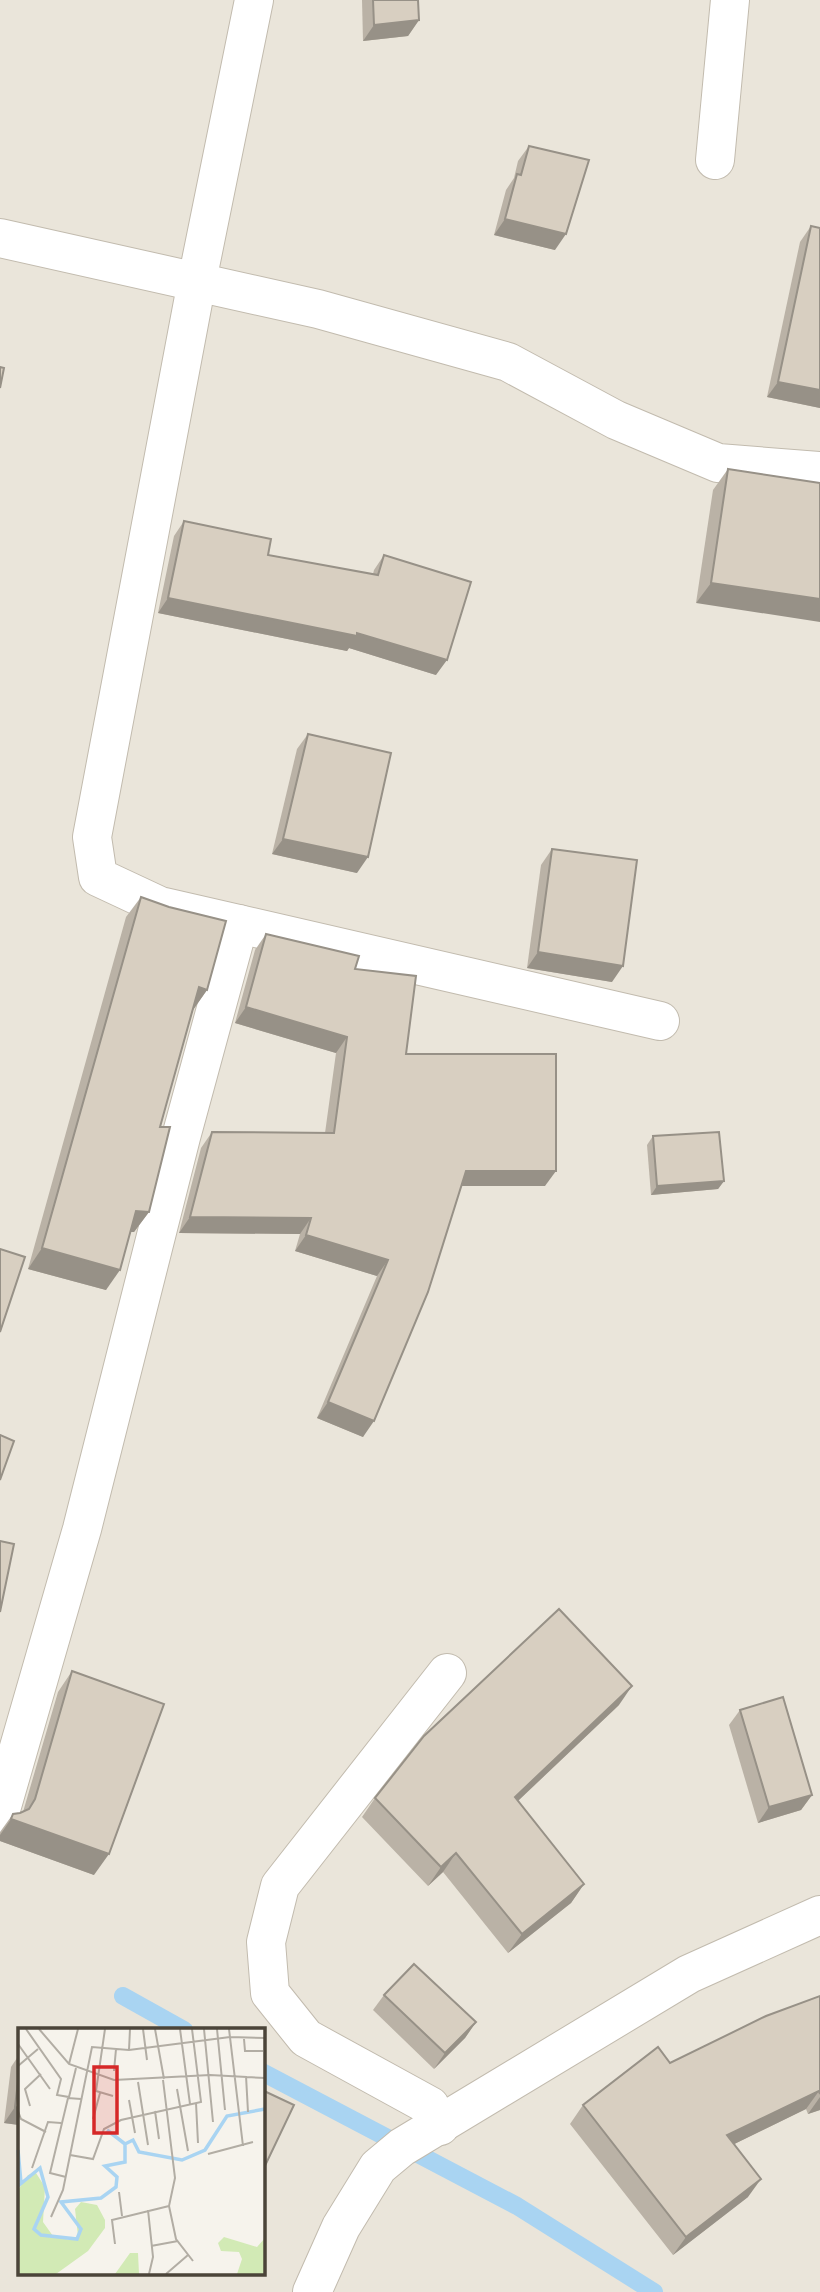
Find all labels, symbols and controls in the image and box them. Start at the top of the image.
inset map [18,2028,264,2274]

